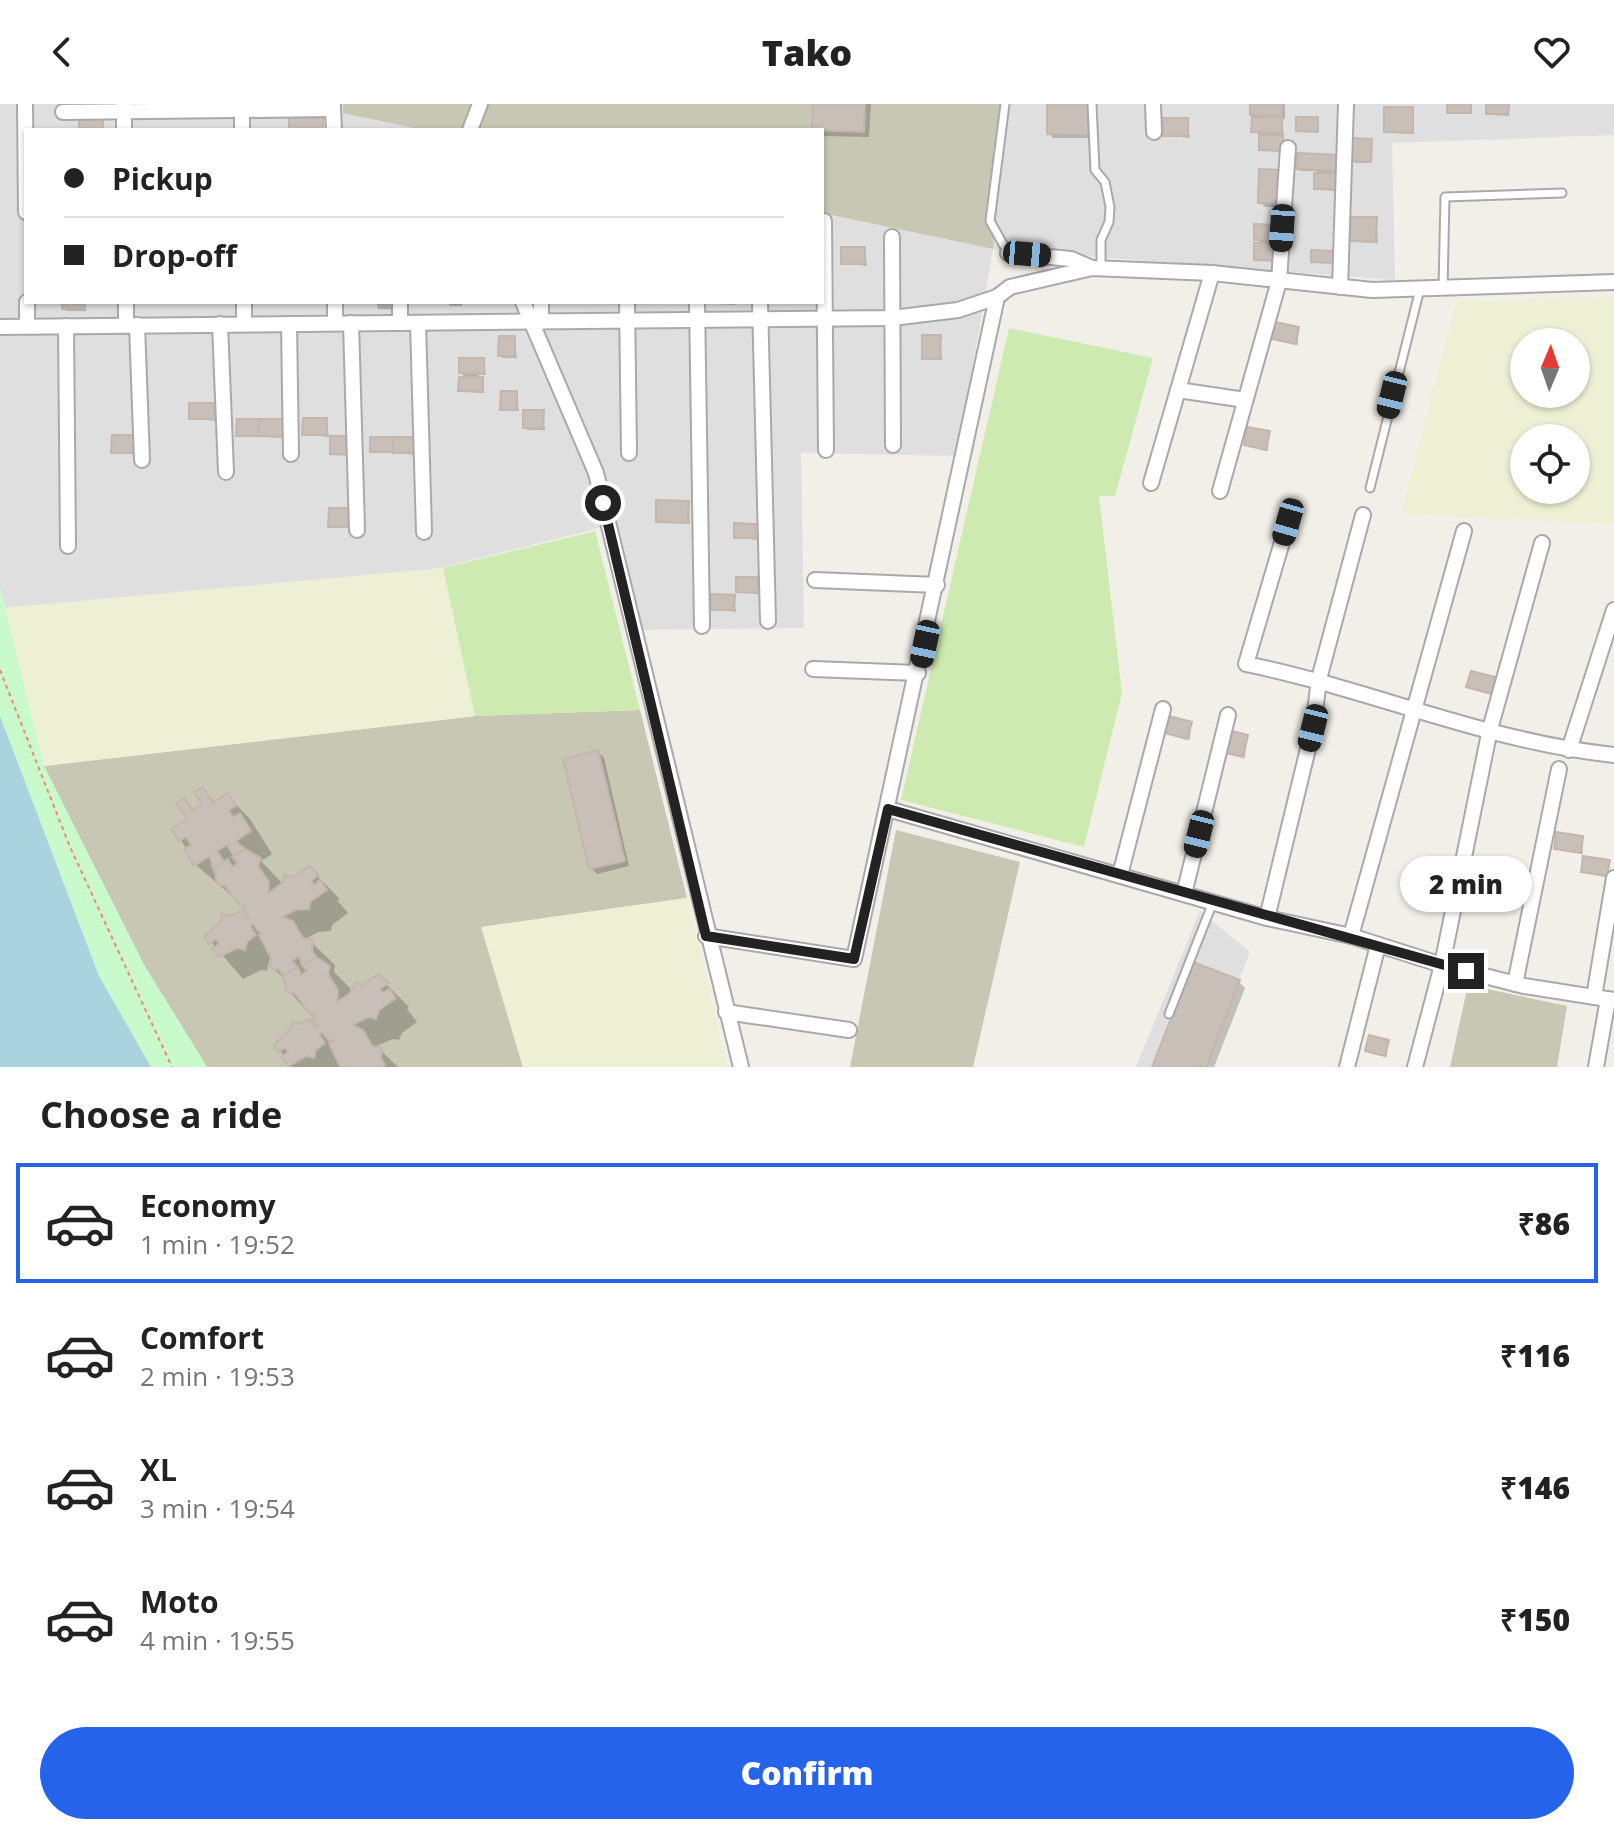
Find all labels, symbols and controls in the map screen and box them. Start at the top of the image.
text: Tako [762,28,852,77]
icon: back [40,30,84,74]
icon: heart [1530,30,1574,74]
text: Pickup [112,158,213,199]
car [1268,203,1296,253]
text: Drop-off [112,235,237,276]
car [1002,240,1052,268]
north arrow [1510,328,1590,408]
map controls [1510,328,1590,504]
car [1375,369,1409,421]
button: locate [1510,424,1590,504]
route start [585,485,621,521]
car [1270,496,1306,548]
car [908,618,942,670]
car [1296,702,1330,754]
car [1182,808,1216,860]
callout: 2 min [1400,855,1532,911]
text: 2 min [1429,866,1503,902]
route end [1448,953,1484,989]
text: Choose a ride [40,1090,282,1139]
text: Economy [140,1185,276,1226]
icon: car [44,1187,116,1259]
text: ₹86 [1518,1203,1570,1244]
text: 1 min · 19:52 [140,1226,295,1262]
text: Comfort [140,1317,264,1358]
icon: car [44,1319,116,1391]
text: ₹116 [1500,1335,1570,1376]
text: 2 min · 19:53 [140,1358,295,1394]
text: XL [140,1449,177,1490]
icon: car [44,1451,116,1523]
text: ₹146 [1500,1467,1570,1508]
text: 3 min · 19:54 [140,1490,295,1526]
text: Moto [140,1581,218,1622]
icon: car [44,1583,116,1655]
text: ₹150 [1500,1599,1570,1640]
text: 4 min · 19:55 [140,1622,295,1658]
button: Confirm [40,1727,1574,1819]

